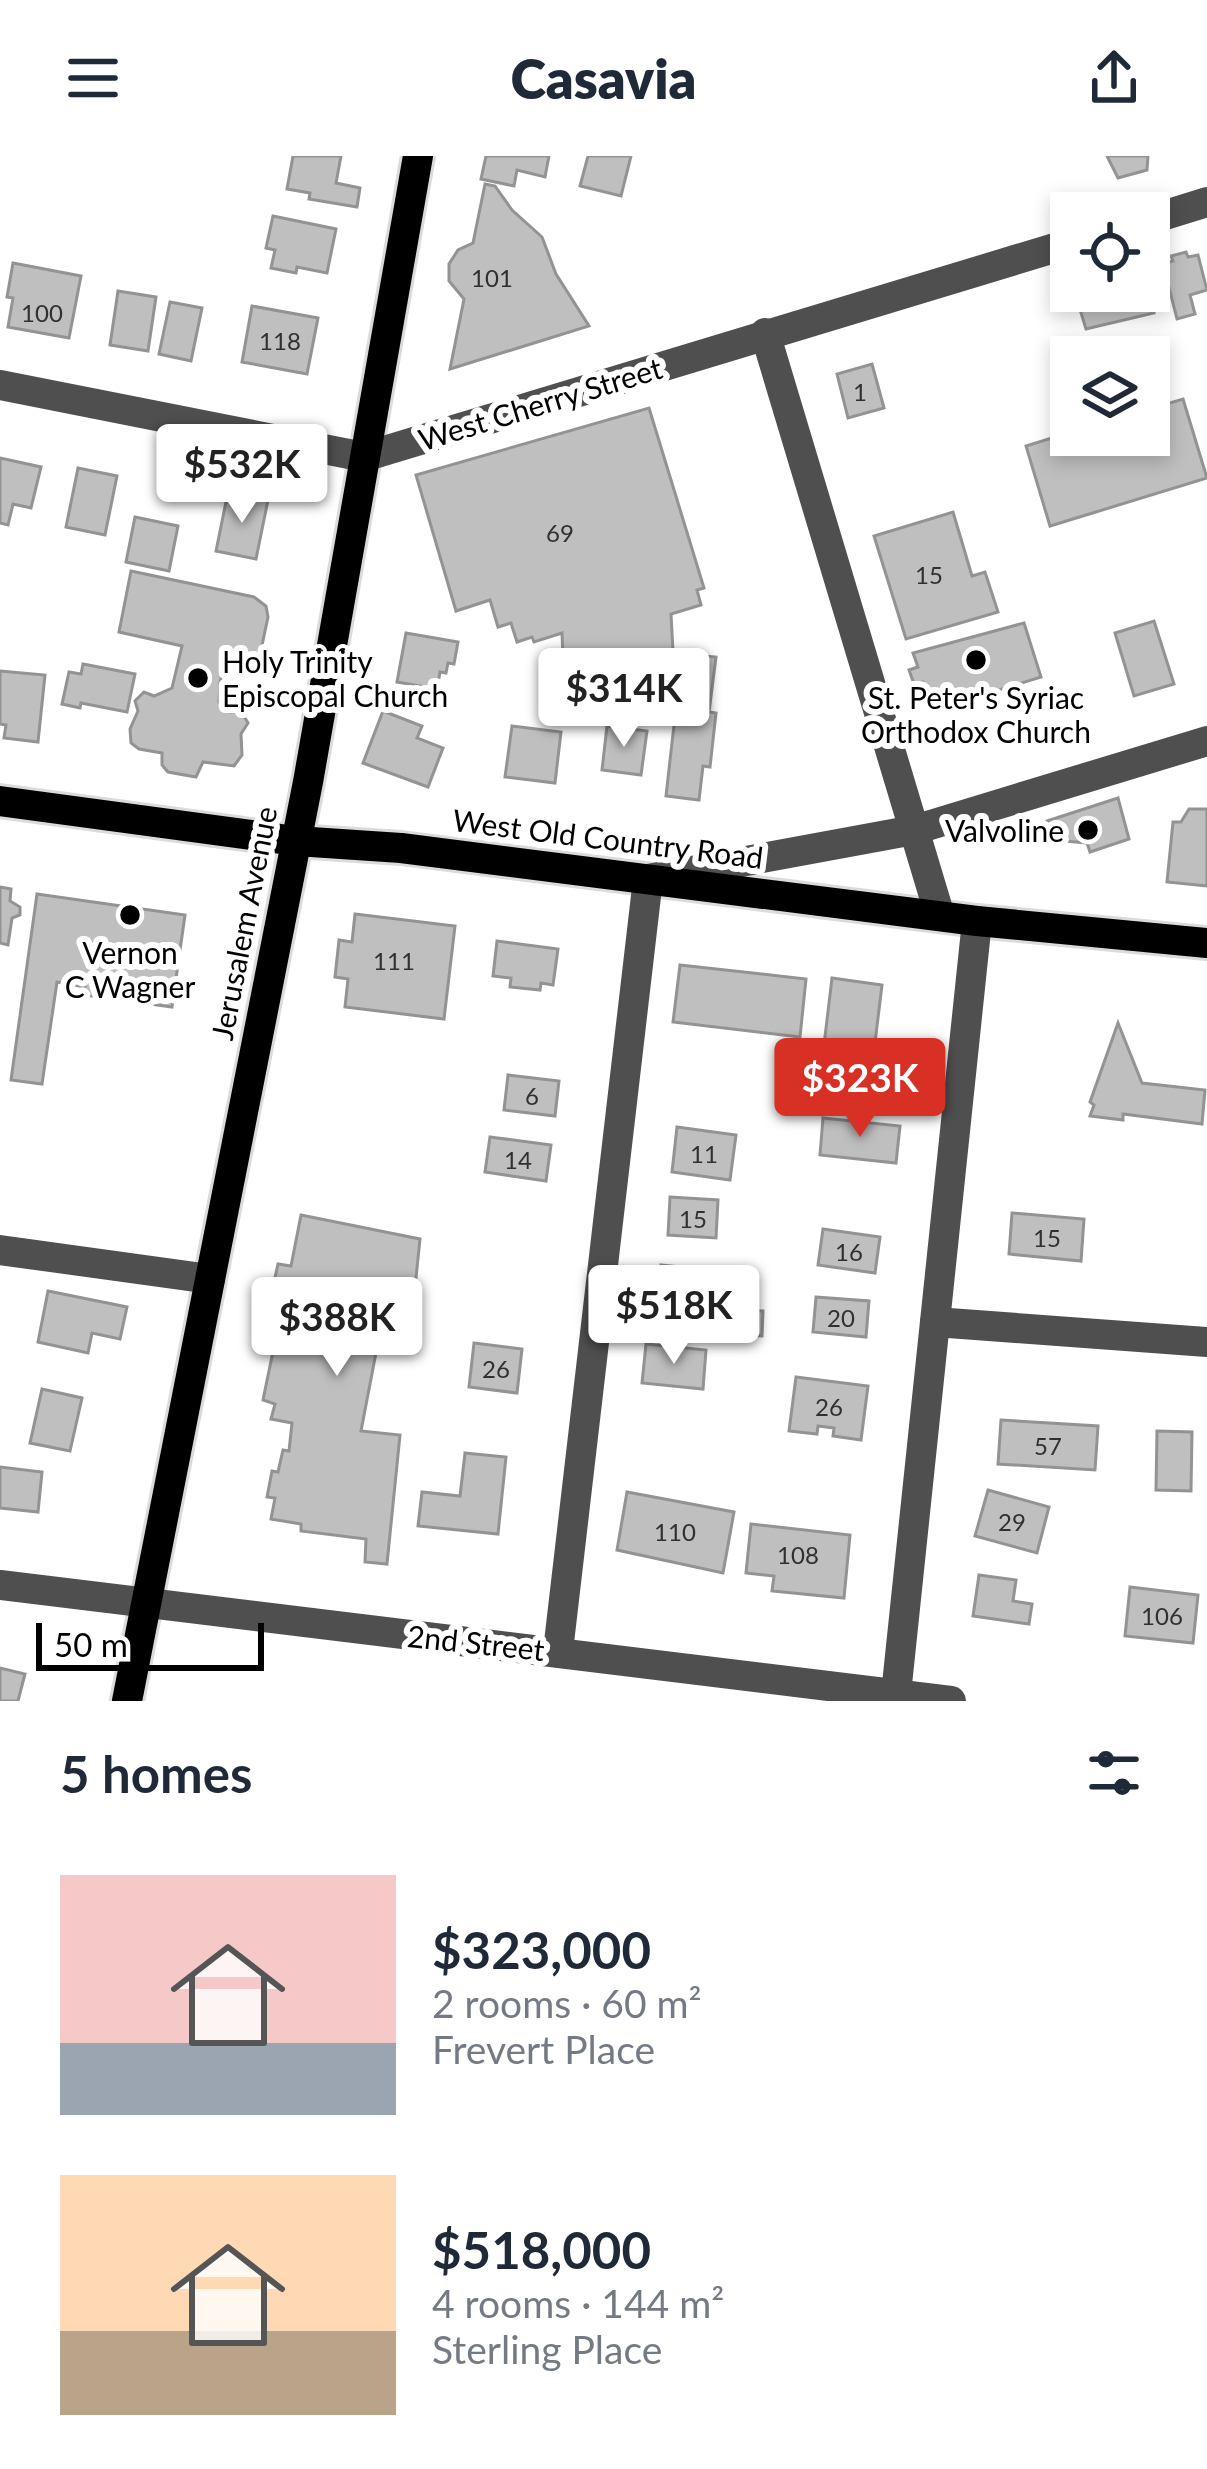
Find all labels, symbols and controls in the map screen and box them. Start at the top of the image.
icon: menu [60,45,126,111]
icon: share [1081,45,1147,111]
text: Casavia [510,46,697,111]
map controls [1050,192,1170,456]
button: locate [1050,192,1170,312]
house number: 101 [471,263,513,292]
house number: 100 [21,298,63,327]
house number: 118 [259,326,301,355]
button: layers [1050,336,1170,456]
street label: West Cherry Street [414,349,666,457]
house number: 1 [853,377,867,406]
pin: $532K [158,424,326,526]
text: $532K [183,440,301,486]
house number: 69 [546,518,574,547]
house number: 15 [915,560,943,589]
place label: Holy Trinity Episcopal Church [222,643,448,713]
marker: St. Peter's Syriac Orthodox Church [963,647,989,673]
pin: $314K [540,648,708,750]
text: $314K [565,664,683,710]
marker: Holy Trinity Episcopal Church [185,665,211,691]
place label: St. Peter's Syriac Orthodox Church [861,679,1091,749]
street label: West Old Country Road [451,801,765,875]
street label: Jerusalem Avenue [203,803,283,1043]
place label: Valvoline [945,812,1064,848]
marker: Valvoline [1075,817,1101,843]
marker: Vernon C Wagner [117,902,143,928]
place label: Vernon C Wagner [65,934,195,1004]
house number: 111 [373,946,415,975]
pin: $323K [776,1038,944,1140]
text: $323K [801,1054,919,1100]
house number: 6 [525,1081,539,1110]
house number: 11 [690,1139,718,1168]
house number: 14 [504,1145,532,1174]
house number: 15 [679,1204,707,1233]
house number: 15 [1033,1223,1061,1252]
house number: 16 [835,1237,863,1266]
pin: $518K [590,1265,758,1367]
pin: $388K [253,1277,421,1379]
text: $518K [615,1281,733,1327]
text: $388K [278,1293,396,1339]
house number: 20 [827,1303,855,1332]
house number: 26 [482,1354,510,1383]
house number: 26 [815,1392,843,1421]
house number: 57 [1034,1431,1062,1460]
house number: 29 [998,1507,1026,1536]
house number: 110 [654,1517,696,1546]
house number: 108 [777,1540,819,1569]
house number: 106 [1141,1601,1183,1630]
scale bar [36,1617,264,1670]
street label: 2nd Street [406,1617,547,1667]
text: 50 m [54,1624,128,1664]
icon: filters [1081,1740,1147,1806]
text: 5 homes [60,1743,252,1804]
text: $323,000 [432,1919,651,1980]
icon: home [156,1923,300,2067]
text: 2 rooms · 60 m² [432,1980,702,2026]
text: Frevert Place [432,2026,655,2072]
text: $518,000 [432,2219,651,2280]
icon: home [156,2223,300,2367]
text: 4 rooms · 144 m² [432,2280,724,2326]
text: Sterling Place [432,2326,662,2372]

